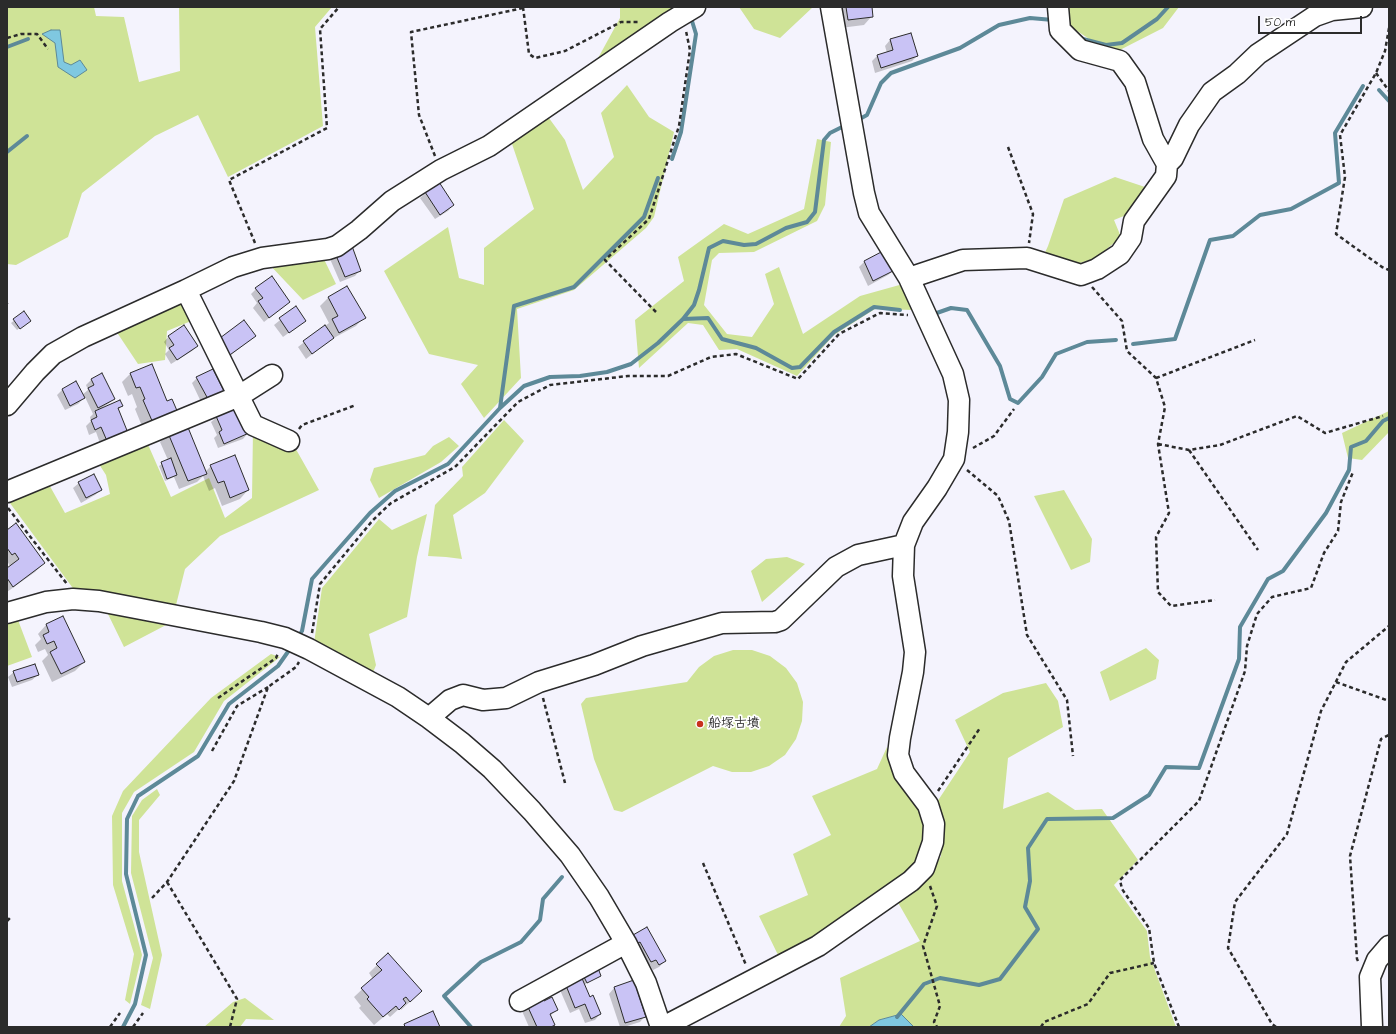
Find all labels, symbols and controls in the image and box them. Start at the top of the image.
scale bar [1260,8,1364,34]
text: 50 m [1265,14,1295,31]
place label: 船塚古墳 [708,716,760,732]
marker: 船塚古墳 [695,719,705,729]

